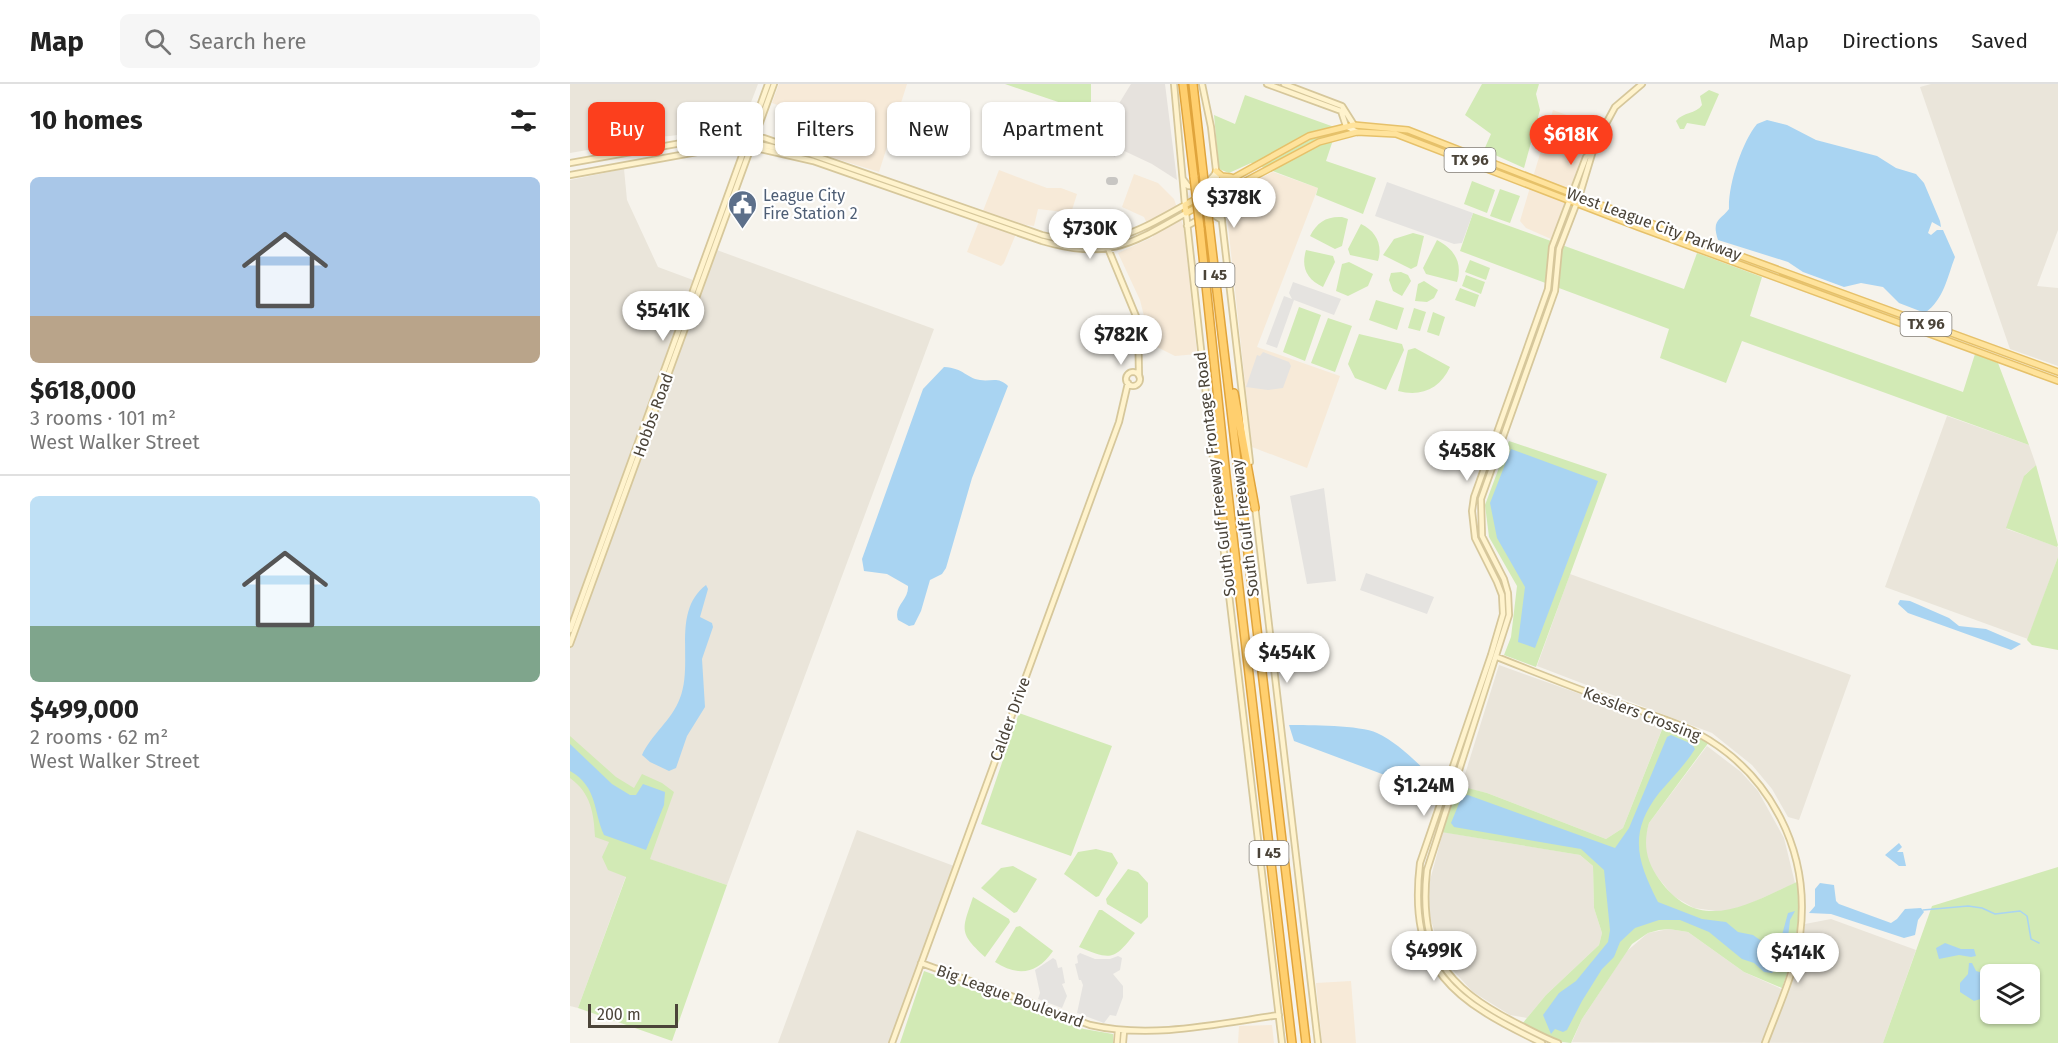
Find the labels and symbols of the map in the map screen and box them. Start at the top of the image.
pin: $618K [1529,115,1613,166]
road number: TX 96 [1444,148,1496,172]
pin: $378K [1192,178,1276,229]
street label: West League City Parkway [1564,183,1744,265]
place label: League City Fire Station 2 [763,186,858,223]
public building icon: League City Fire Station 2 [726,188,758,230]
pin: $730K [1048,209,1132,260]
road number: I 45 [1196,263,1234,287]
pin: $541K [621,291,705,342]
road number: TX 96 [1900,312,1952,336]
pin: $782K [1079,315,1163,366]
street label: South Gulf Freeway Frontage Road [1191,350,1239,598]
street label: Hobbs Road [629,370,677,460]
pin: $458K [1425,431,1509,482]
street label: South Gulf Freeway [1227,458,1263,598]
pin: $454K [1245,633,1329,684]
street label: Calder Drive [986,674,1034,764]
street label: Kesslers Crossing [1581,683,1704,745]
pin: $1.24M [1375,766,1473,817]
road number: I 45 [1250,841,1288,865]
pin: $499K [1392,931,1476,982]
pin: $414K [1756,933,1840,984]
street label: Big League Boulevard [934,961,1086,1031]
scale bar [588,1001,678,1028]

